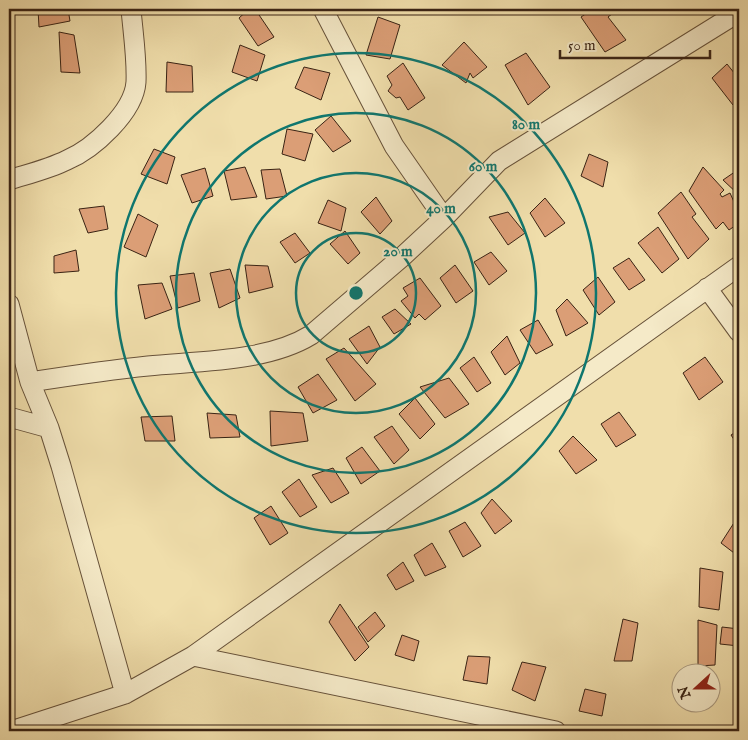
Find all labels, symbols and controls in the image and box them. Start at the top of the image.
scale bar [560,28,710,60]
text: 50 m [568,36,596,55]
text: 80 m [512,115,540,134]
text: 60 m [469,157,498,176]
text: 40 m [426,199,456,218]
text: 20 m [383,242,413,261]
centre of rings [347,284,365,302]
north arrow [670,662,720,712]
text: N [674,683,696,702]

